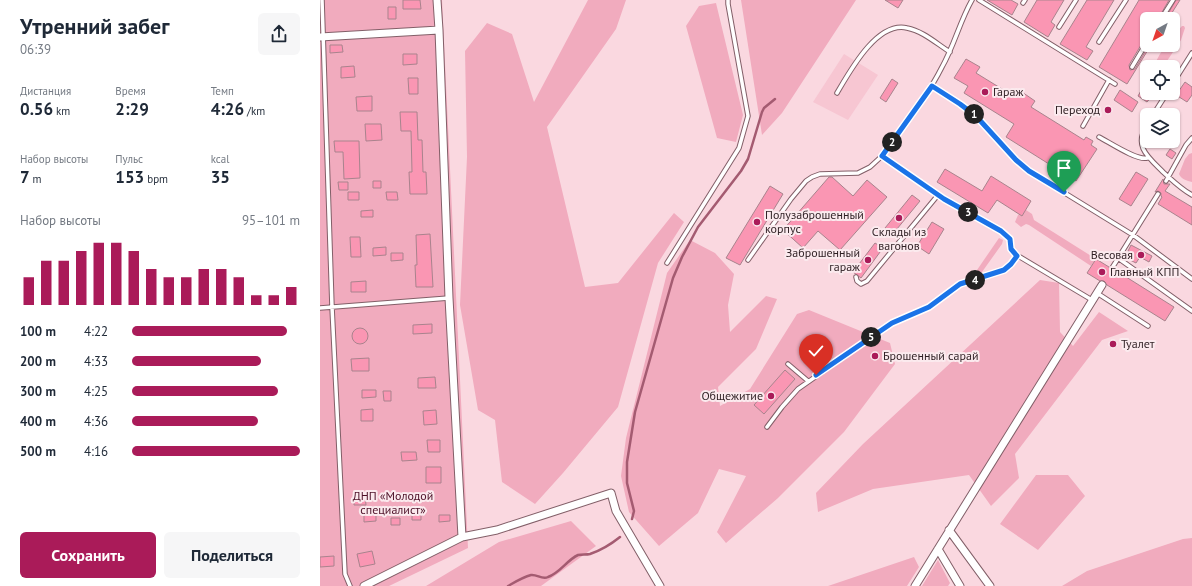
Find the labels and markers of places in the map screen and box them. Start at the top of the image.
place label: Гараж [993,84,1023,99]
marker: Гараж [980,87,990,97]
place label: Переход [1055,102,1100,117]
pin: 1 [964,104,984,124]
marker: Переход [1103,105,1113,115]
pin: 2 [882,132,902,152]
pin [1047,151,1081,192]
pin: 3 [958,202,978,222]
place label: Полузаброшенный корпус [765,207,864,236]
marker: Склады из вагонов [894,213,904,223]
marker: Полузаброшенный корпус [752,217,762,227]
place label: Склады из вагонов [872,224,926,253]
place label: Заброшенный гараж [786,245,860,274]
place label: Весовая [1091,247,1133,262]
marker: Весовая [1136,250,1146,260]
marker: Заброшенный гараж [863,255,873,265]
place label: Главный КПП [1110,264,1179,279]
marker: Главный КПП [1097,267,1107,277]
pin: 4 [965,270,985,290]
pin: 5 [861,327,881,347]
pin [799,334,833,375]
place label: Туалет [1121,336,1155,351]
marker: Туалет [1108,339,1118,349]
place label: Брошенный сарай [883,348,978,363]
marker: Брошенный сарай [870,351,880,361]
place label: Общежитие [701,388,763,403]
marker: Общежитие [766,391,776,401]

